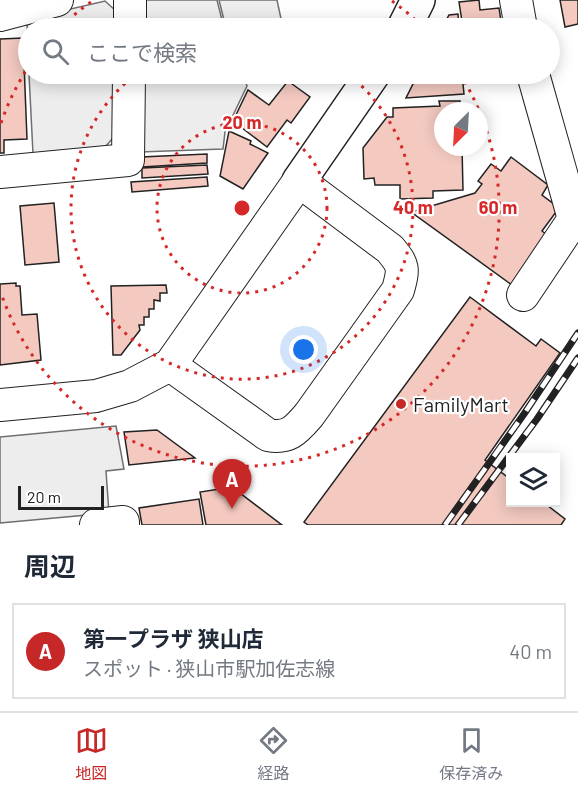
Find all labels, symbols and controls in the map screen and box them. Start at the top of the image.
search box [18,18,560,84]
icon: search [39,35,72,68]
text: ここで検索 [87,39,197,65]
north arrow [434,102,488,156]
text: 20 m [223,111,261,133]
text: 40 m [393,196,433,218]
text: 60 m [479,196,517,218]
centre of rings [232,198,252,218]
your location [289,335,318,364]
place label: FamilyMart [413,392,509,416]
marker: FamilyMart [394,397,408,411]
map controls [506,453,560,507]
button: layers [506,453,560,507]
pin: A [212,460,252,509]
scale bar [18,483,104,510]
text: 20 m [27,487,61,506]
text: 周辺 [24,550,76,581]
text: 第一プラザ 狭山店 [83,625,263,651]
text: A [39,639,52,663]
text: 40 m [509,639,552,663]
text: スポット · 狭山市駅加佐志線 [83,656,335,680]
tab: 地図 [75,724,108,784]
tab: 経路 [257,724,290,784]
tab: 保存済み [439,724,503,784]

